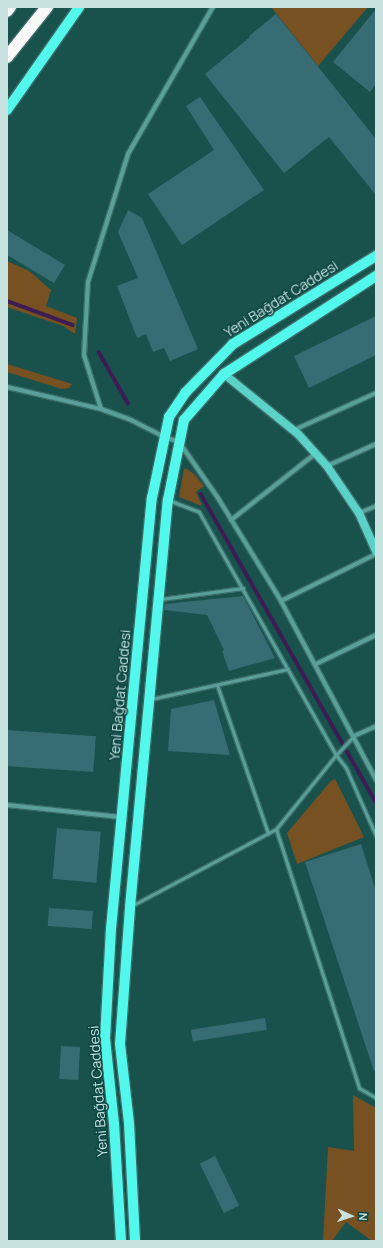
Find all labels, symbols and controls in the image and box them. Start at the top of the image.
street label: Yeni Bağdat Caddesi [221,257,341,341]
street label: Yeni Bağdat Caddesi [106,629,134,761]
street label: Yeni Bağdat Caddesi [85,1025,111,1157]
north arrow [331,1196,371,1236]
text: N [356,1212,371,1221]

